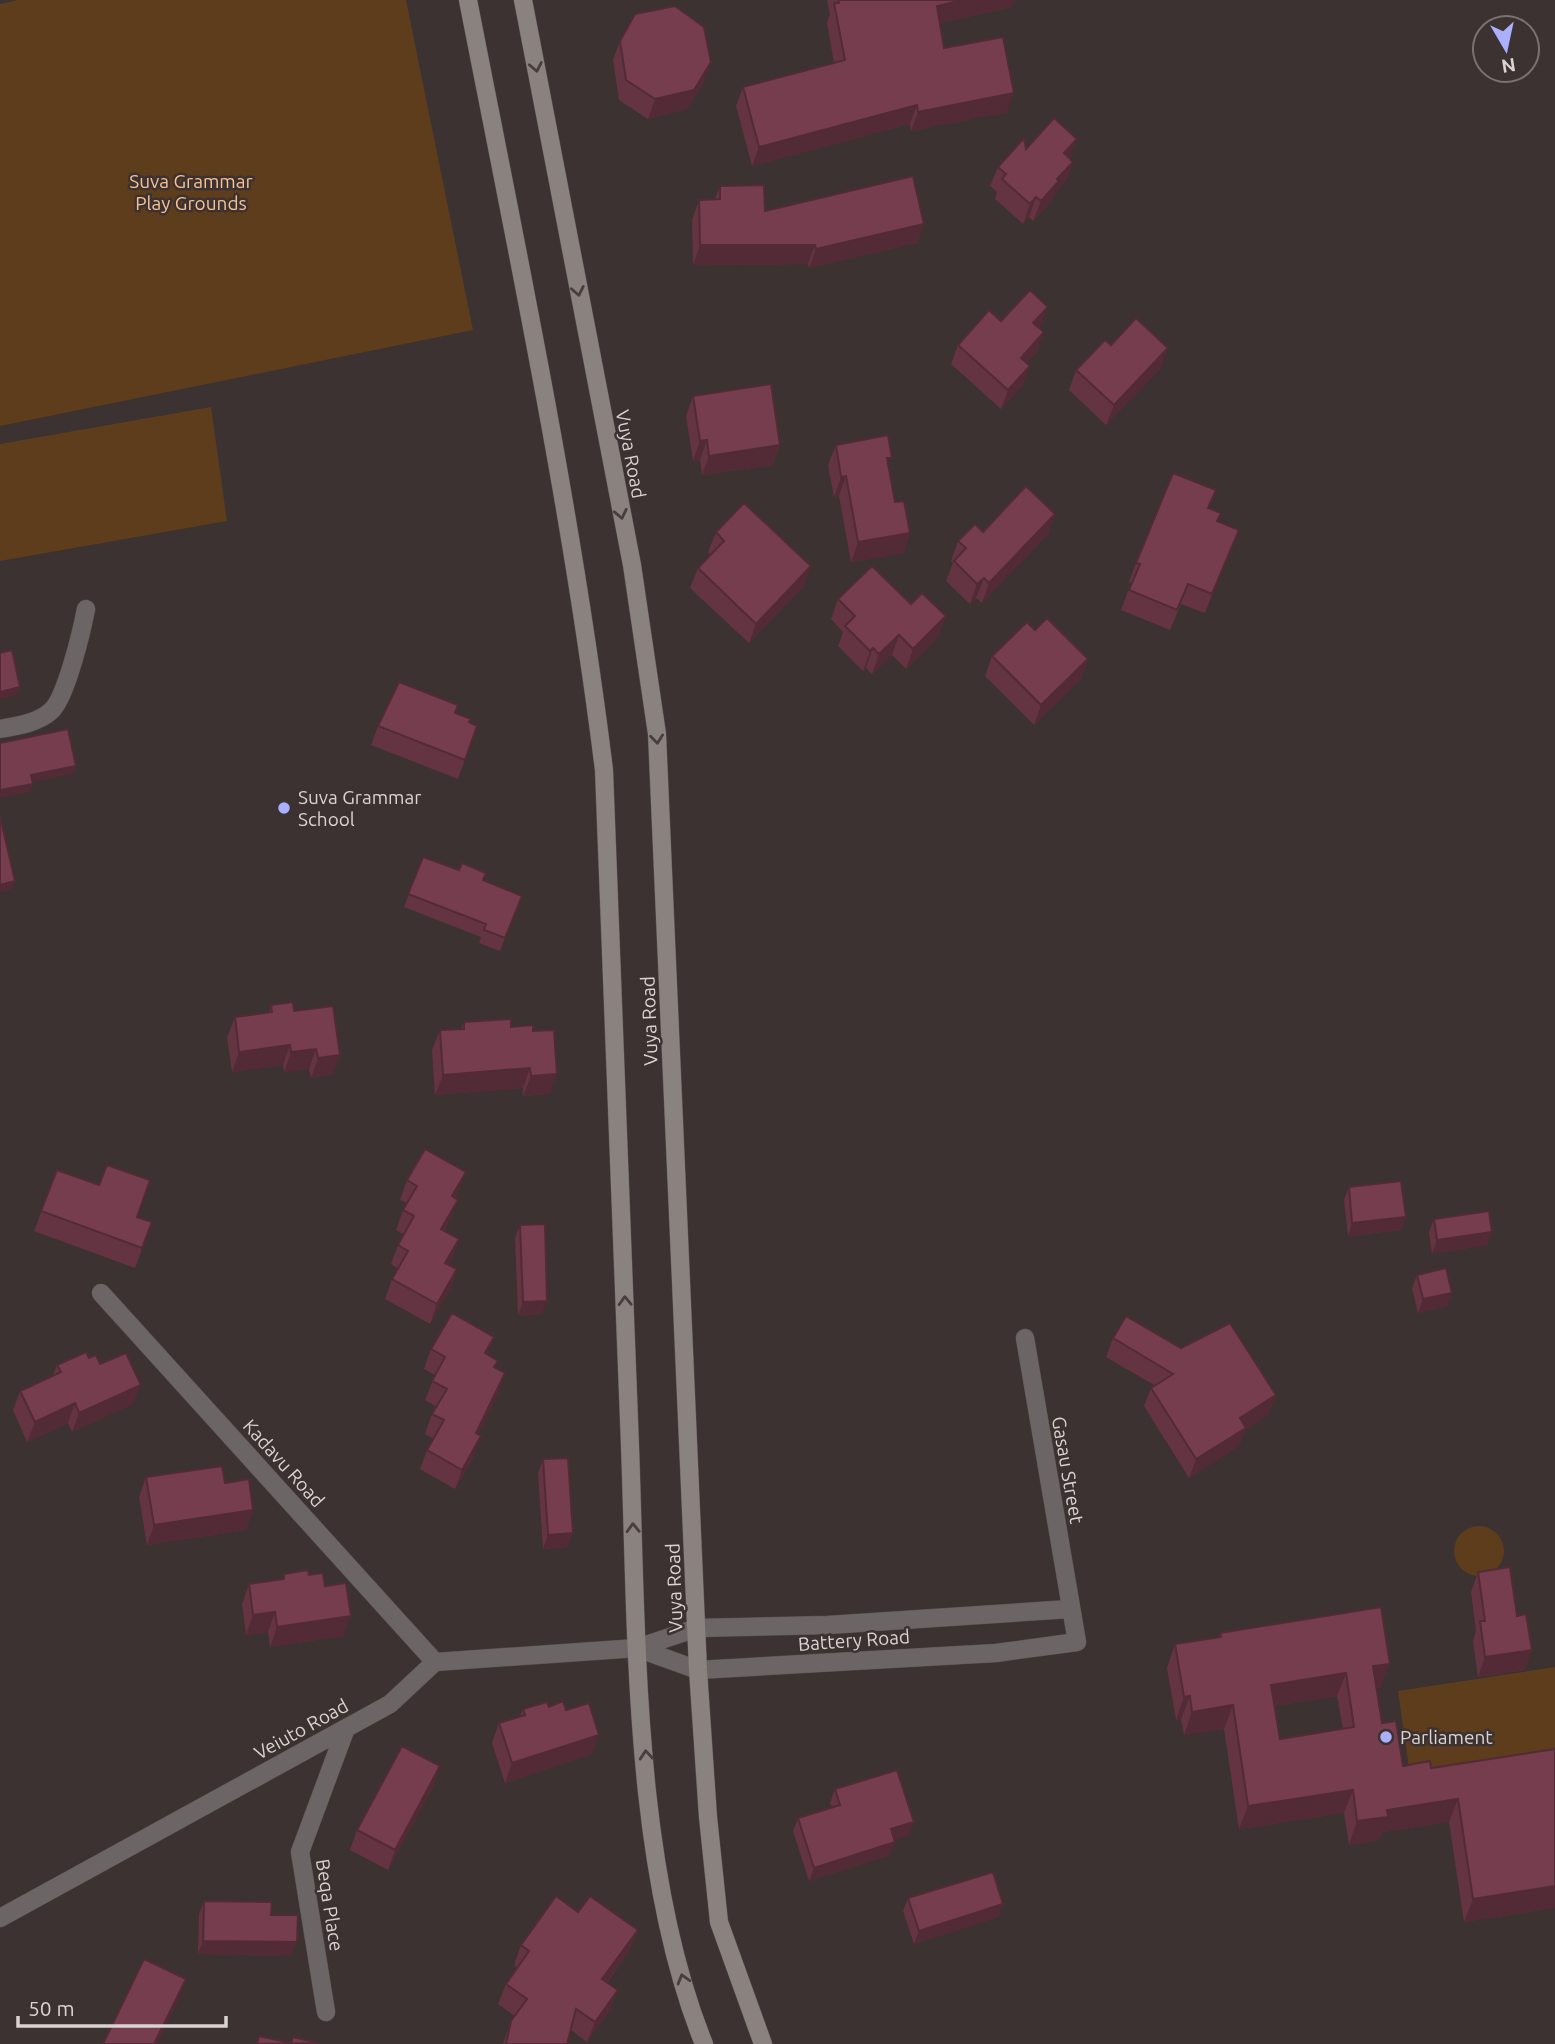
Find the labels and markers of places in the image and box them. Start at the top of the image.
place label: Suva Grammar School [298,786,421,830]
marker: Suva Grammar School [276,800,292,816]
place label: Parliament [1400,1726,1493,1748]
marker: Parliament [1378,1729,1394,1745]

